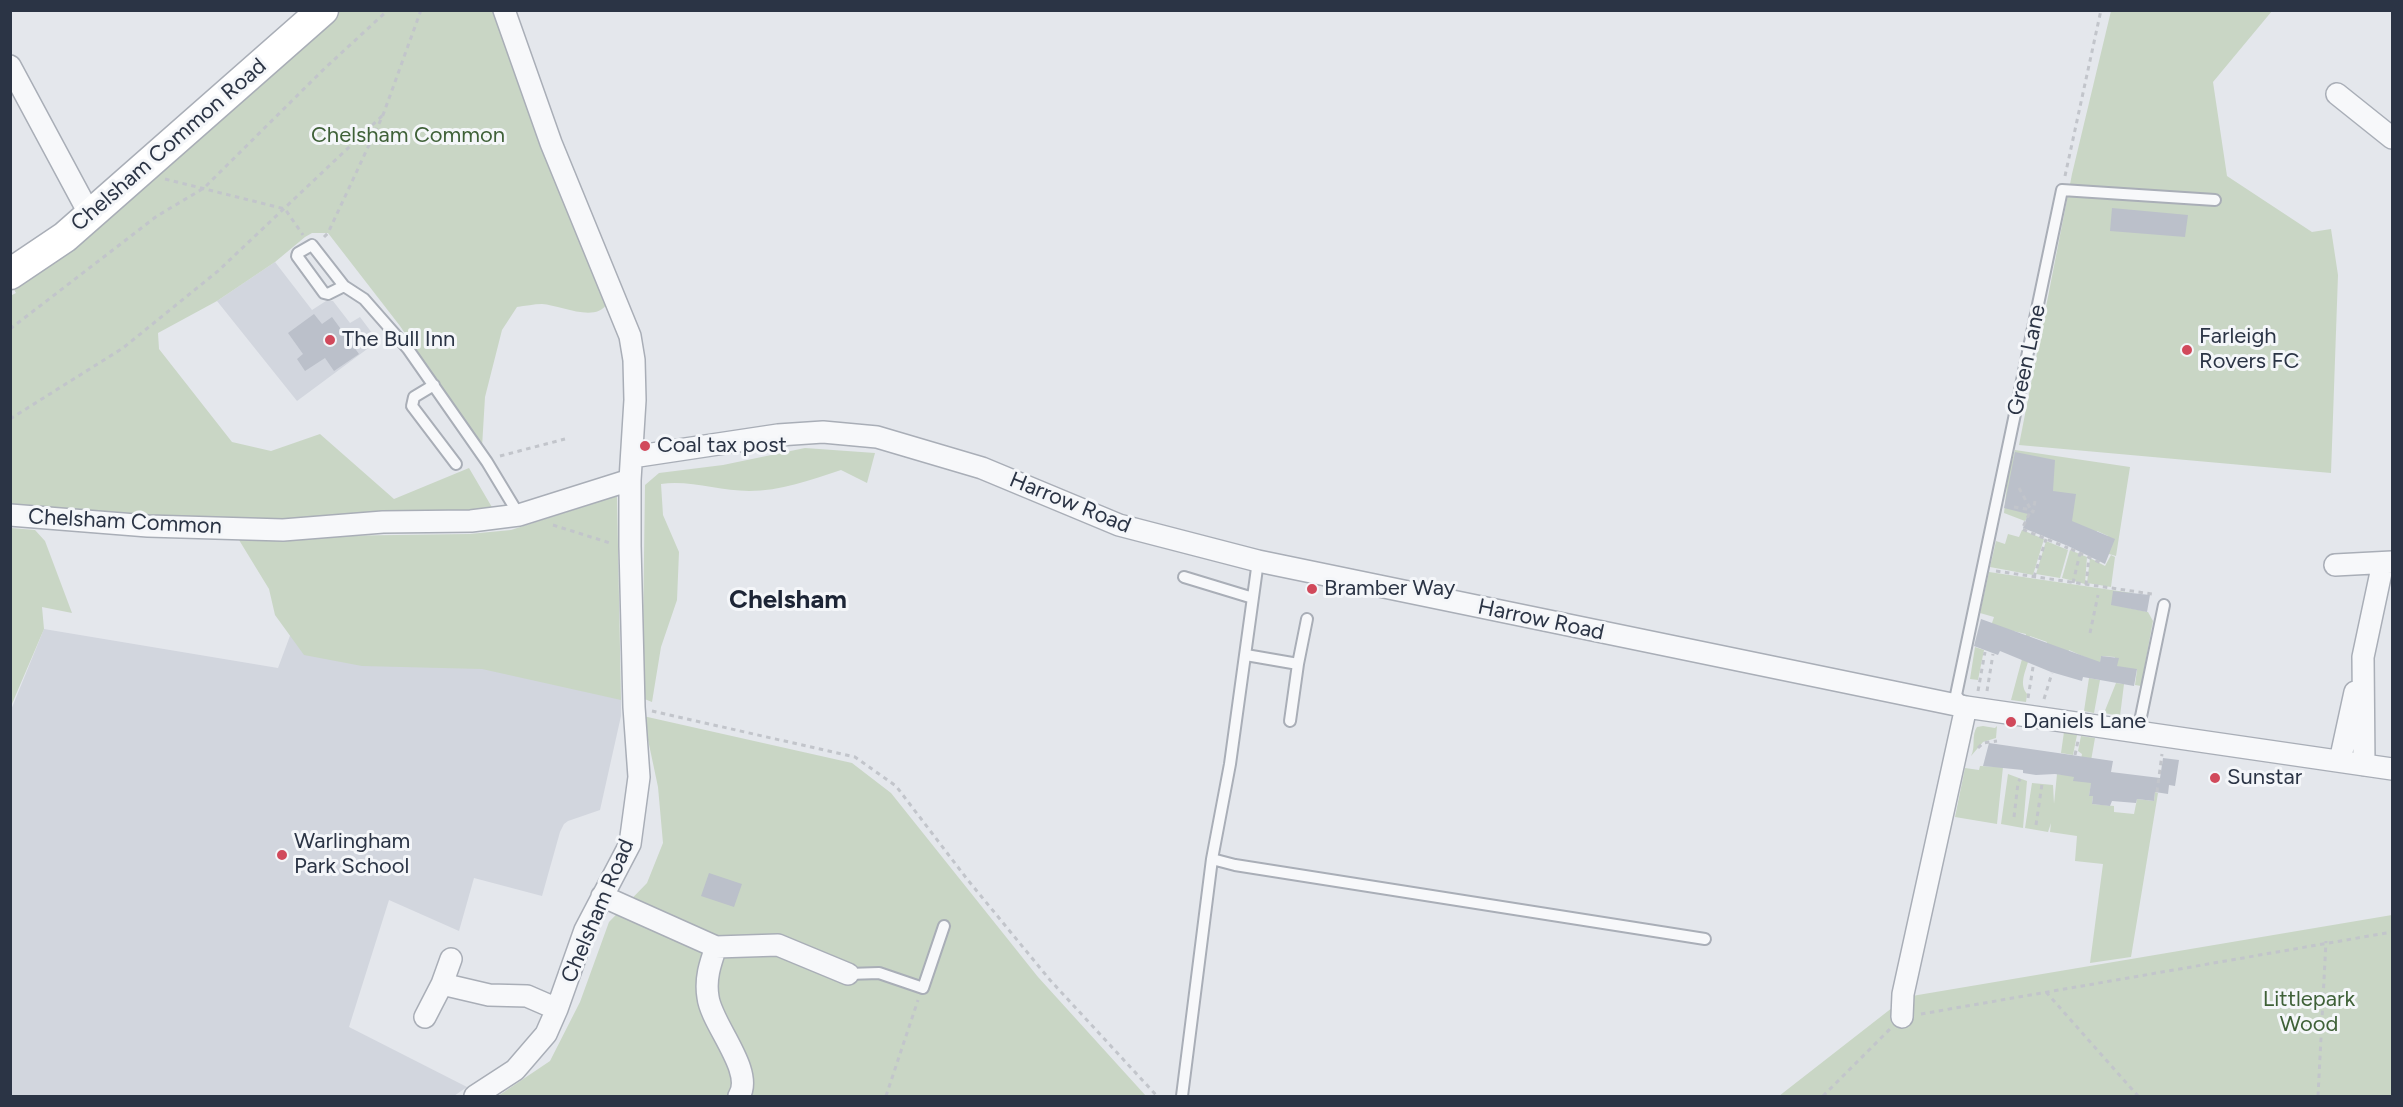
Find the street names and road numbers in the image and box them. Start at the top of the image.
street label: Chelsham Common Road [66,53,272,237]
street label: Green Lane [2002,302,2052,418]
street label: Harrow Road [1006,467,1134,539]
street label: Chelsham Common [27,504,223,540]
street label: Harrow Road [1475,594,1607,646]
street label: Chelsham Road [556,835,640,987]

